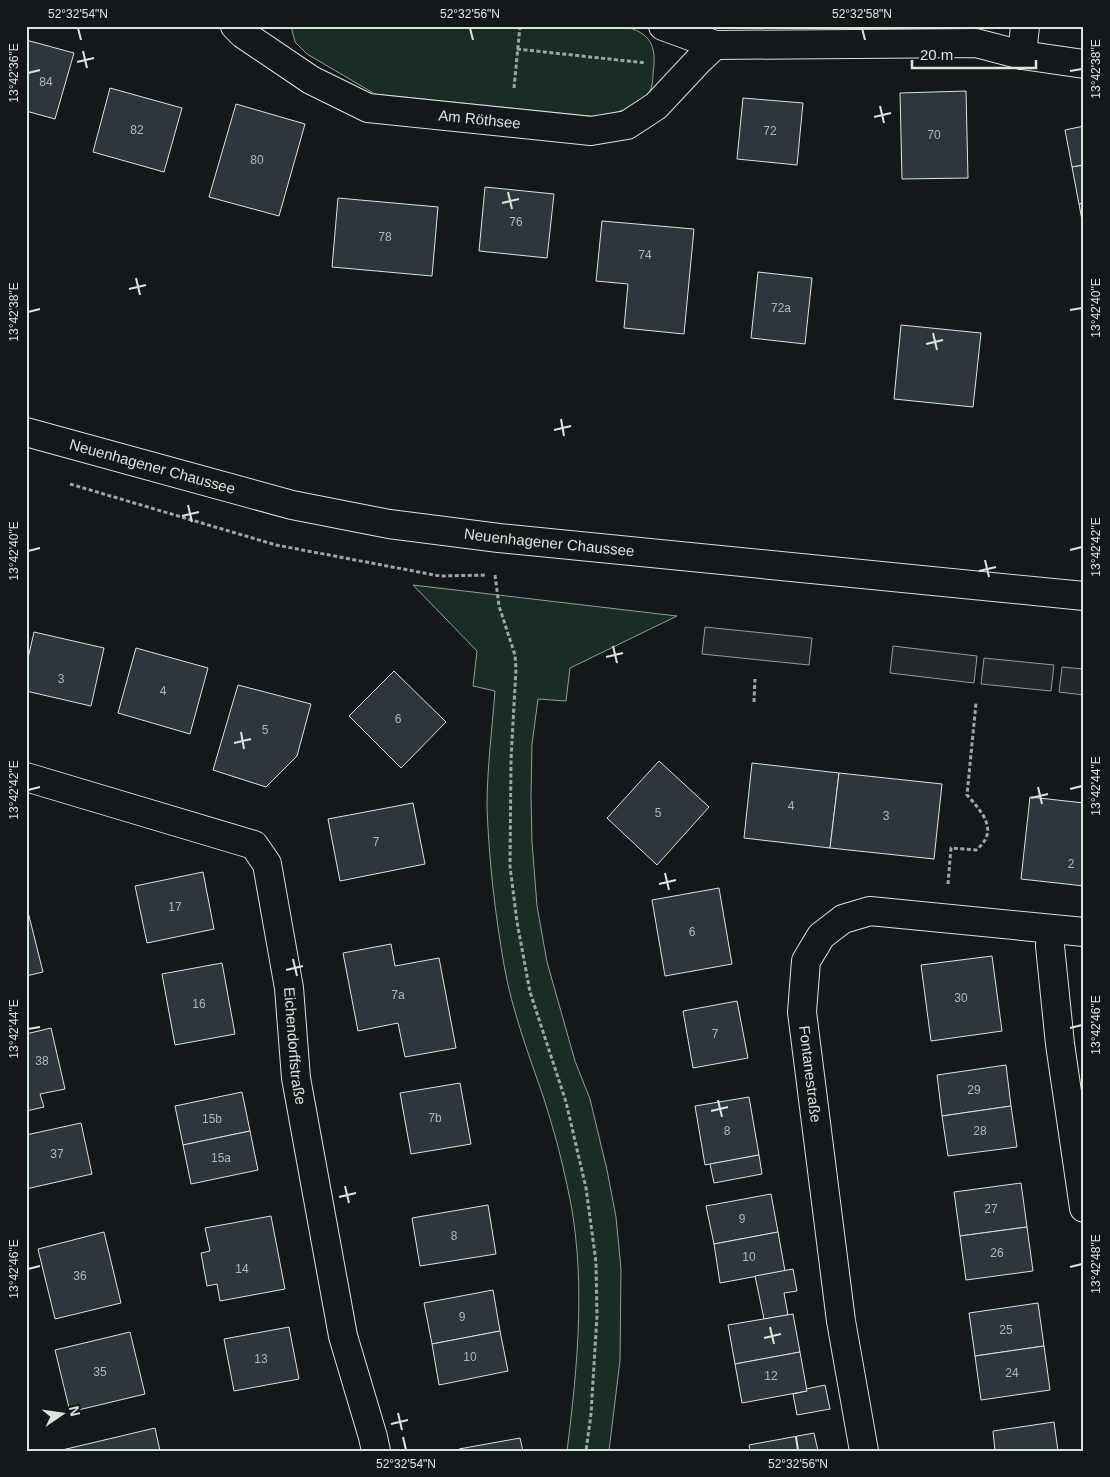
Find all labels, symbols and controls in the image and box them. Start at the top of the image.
text: 52°32'54"N [48,7,108,21]
text: 52°32'56"N [440,7,500,21]
text: 52°32'58"N [832,7,892,21]
scale bar [912,38,1036,70]
text: 13°42'38"E [1089,39,1103,99]
text: 13°42'36"E [7,43,21,103]
text: 20 m [920,46,953,63]
house number: 84 [39,75,53,89]
street label: Am Röthsee [438,106,521,132]
house number: 82 [130,123,144,137]
house number: 72 [763,124,777,138]
house number: 70 [927,128,941,142]
house number: 80 [250,153,264,167]
house number: 76 [509,215,523,229]
house number: 78 [378,230,392,244]
house number: 74 [638,248,652,262]
text: 13°42'40"E [1089,278,1103,338]
text: 13°42'38"E [7,282,21,342]
house number: 72a [771,301,791,315]
street label: Neuenhagener Chaussee [68,435,237,497]
text: 13°42'42"E [1089,517,1103,577]
text: 13°42'40"E [7,521,21,581]
street label: Neuenhagener Chaussee [463,525,635,559]
house number: 3 [58,672,65,686]
house number: 4 [160,684,167,698]
house number: 6 [395,712,402,726]
house number: 5 [262,723,269,737]
text: 13°42'44"E [1089,756,1103,816]
text: 13°42'42"E [7,760,21,820]
house number: 4 [788,799,795,813]
house number: 5 [655,806,662,820]
house number: 3 [883,809,890,823]
house number: 7 [373,835,380,849]
house number: 2 [1068,857,1075,871]
house number: 17 [168,900,182,914]
house number: 6 [689,925,696,939]
street label: Eichendorffstraße [281,986,310,1106]
house number: 7a [391,988,405,1002]
house number: 30 [954,991,968,1005]
text: 13°42'46"E [1089,995,1103,1055]
house number: 16 [192,997,206,1011]
text: 13°42'44"E [7,999,21,1059]
street label: Fontanestraße [796,1024,825,1123]
house number: 7 [712,1027,719,1041]
house number: 38 [35,1054,49,1068]
house number: 29 [967,1083,981,1097]
house number: 7b [428,1111,442,1125]
house number: 15b [202,1112,222,1126]
house number: 8 [724,1124,731,1138]
house number: 28 [973,1124,987,1138]
house number: 37 [50,1147,64,1161]
house number: 15a [211,1151,231,1165]
house number: 27 [984,1202,998,1216]
house number: 9 [739,1212,746,1226]
house number: 8 [451,1229,458,1243]
text: 13°42'48"E [1089,1234,1103,1294]
text: 13°42'46"E [7,1239,21,1299]
house number: 26 [990,1246,1004,1260]
house number: 10 [742,1250,756,1264]
house number: 14 [235,1262,249,1276]
house number: 36 [73,1269,87,1283]
house number: 9 [459,1310,466,1324]
house number: 25 [999,1323,1013,1337]
house number: 10 [463,1350,477,1364]
house number: 13 [254,1352,268,1366]
house number: 35 [93,1365,107,1379]
house number: 24 [1005,1366,1019,1380]
house number: 12 [764,1369,778,1383]
north arrow [38,1390,88,1440]
text: N [66,1404,84,1418]
text: 52°32'54"N [376,1457,436,1471]
text: 52°32'56"N [768,1457,828,1471]

